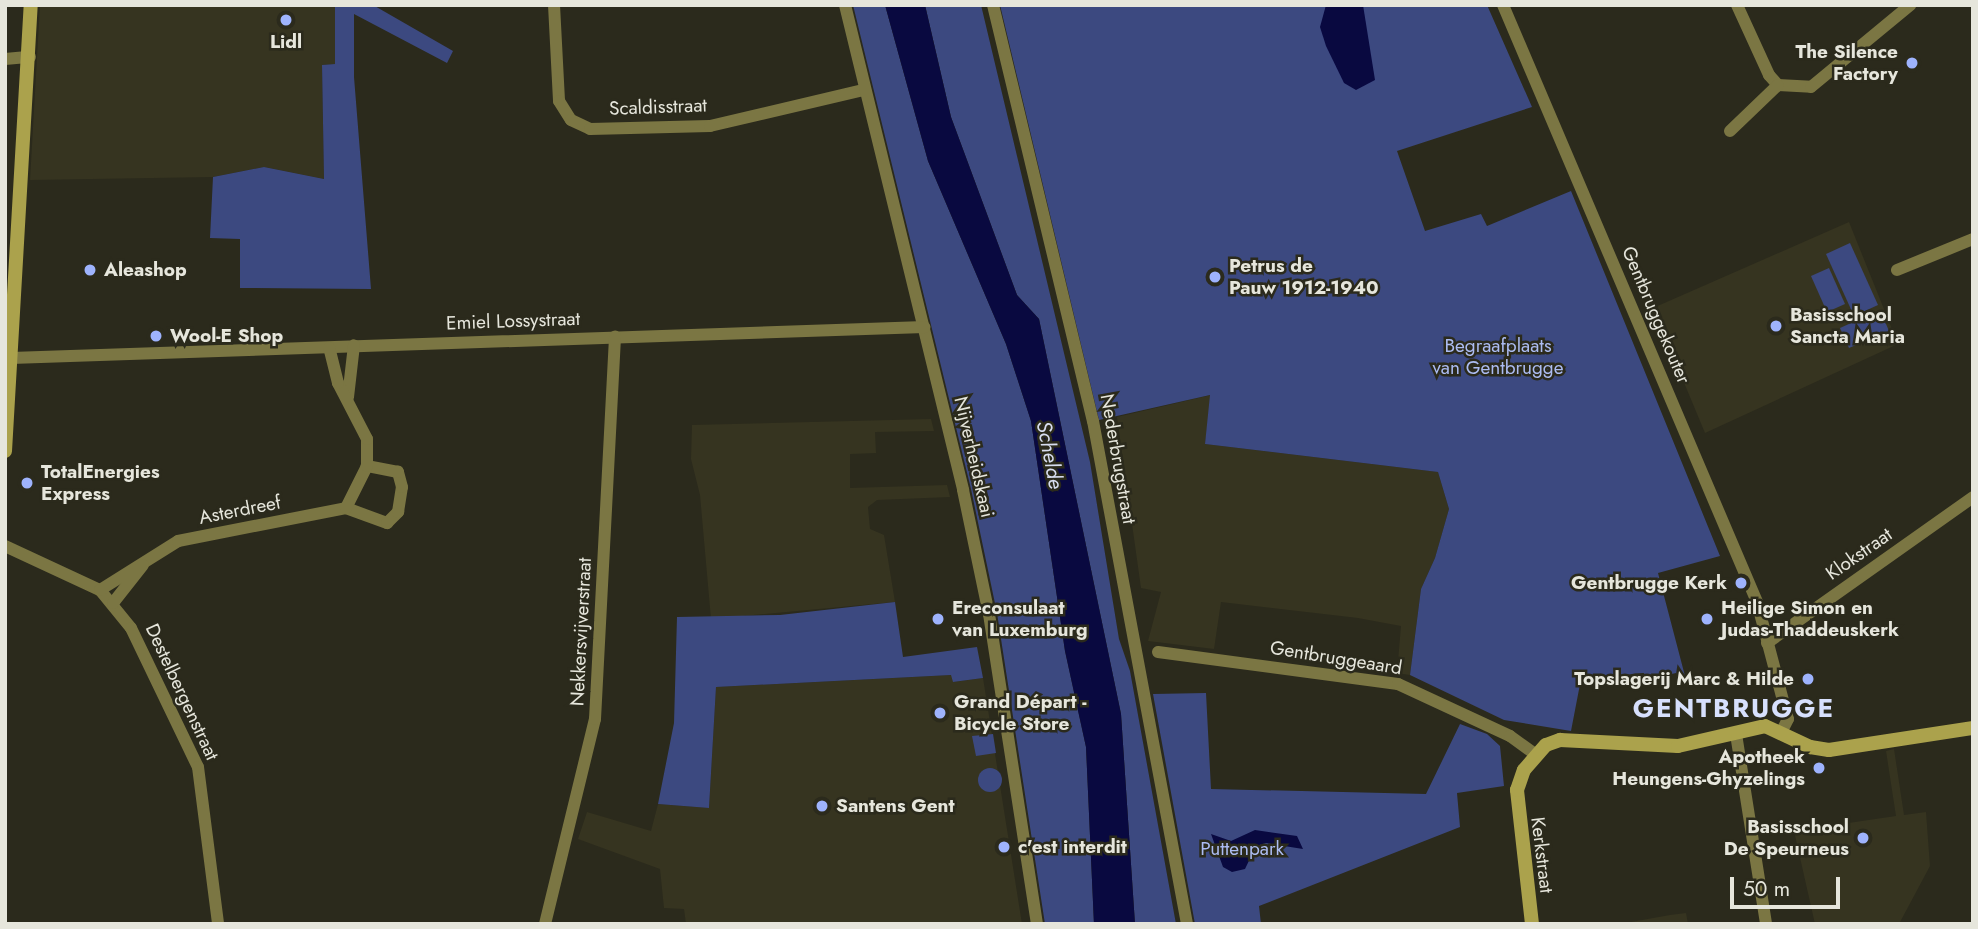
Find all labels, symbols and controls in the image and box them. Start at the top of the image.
marker: Lidl [278,12,294,28]
place label: Lidl [270,31,302,53]
place label: The Silence Factory [1796,41,1898,85]
marker: The Silence Factory [1904,55,1920,71]
street label: Scaldisstraat [609,94,707,120]
street label: Gentbruggekouter [1617,243,1695,387]
place label: Petrus de Pauw 1912-1940 [1229,255,1379,299]
place label: Aleashop [104,259,187,281]
marker: Aleashop [82,262,98,278]
marker: Petrus de Pauw 1912-1940 [1207,269,1223,285]
place label: Basisschool Sancta Maria [1790,304,1905,348]
street label: Emiel Lossystraat [446,307,580,335]
marker: Basisschool Sancta Maria [1768,318,1784,334]
place label: Wool-E Shop [170,325,283,347]
marker: Wool-E Shop [148,328,164,344]
park label: Begraafplaats van Gentbrugge [1433,335,1563,379]
street label: Nederbrugstraat [1095,392,1141,526]
street label: Nijverheidskaai [949,394,999,520]
water label: Schelde [1031,419,1069,491]
place label: TotalEnergies Express [41,461,160,505]
marker: TotalEnergies Express [19,475,35,491]
street label: Asterdreef [197,491,283,529]
street label: Klokstraat [1822,523,1896,585]
street label: Nekkersvijverstraat [566,557,596,707]
place label: Gentbrugge Kerk [1571,572,1727,594]
marker: Gentbrugge Kerk [1733,575,1749,591]
place label: Ereconsulaat van Luxemburg [952,597,1088,641]
place label: Heilige Simon en Judas-Thaddeuskerk [1721,597,1899,641]
marker: Ereconsulaat van Luxemburg [930,611,946,627]
marker: Heilige Simon en Judas-Thaddeuskerk [1699,611,1715,627]
street label: Destelbergenstraat [140,620,224,764]
street label: Gentbruggeaard [1268,636,1404,680]
place label: Topslagerij Marc & Hilde [1574,668,1794,690]
marker: Topslagerij Marc & Hilde [1800,671,1816,687]
place label: Grand Départ - Bicycle Store [954,691,1086,735]
district label: GENTBRUGGE [1634,693,1834,725]
marker: Grand Départ - Bicycle Store [932,705,948,721]
place label: Apotheek Heungens-Ghyzelings [1612,746,1805,790]
marker: Apotheek Heungens-Ghyzelings [1811,760,1827,776]
place label: Santens Gent [836,795,955,817]
marker: Santens Gent [814,798,830,814]
street label: Kerkstraat [1526,816,1558,894]
place label: Basisschool De Speurneus [1724,816,1849,860]
marker: Basisschool De Speurneus [1855,830,1871,846]
place label: c'est interdit [1018,836,1127,858]
park label: Puttenpark [1200,838,1284,860]
marker: c'est interdit [996,839,1012,855]
scale bar [1733,862,1843,906]
text: 50 m [1743,874,1790,904]

